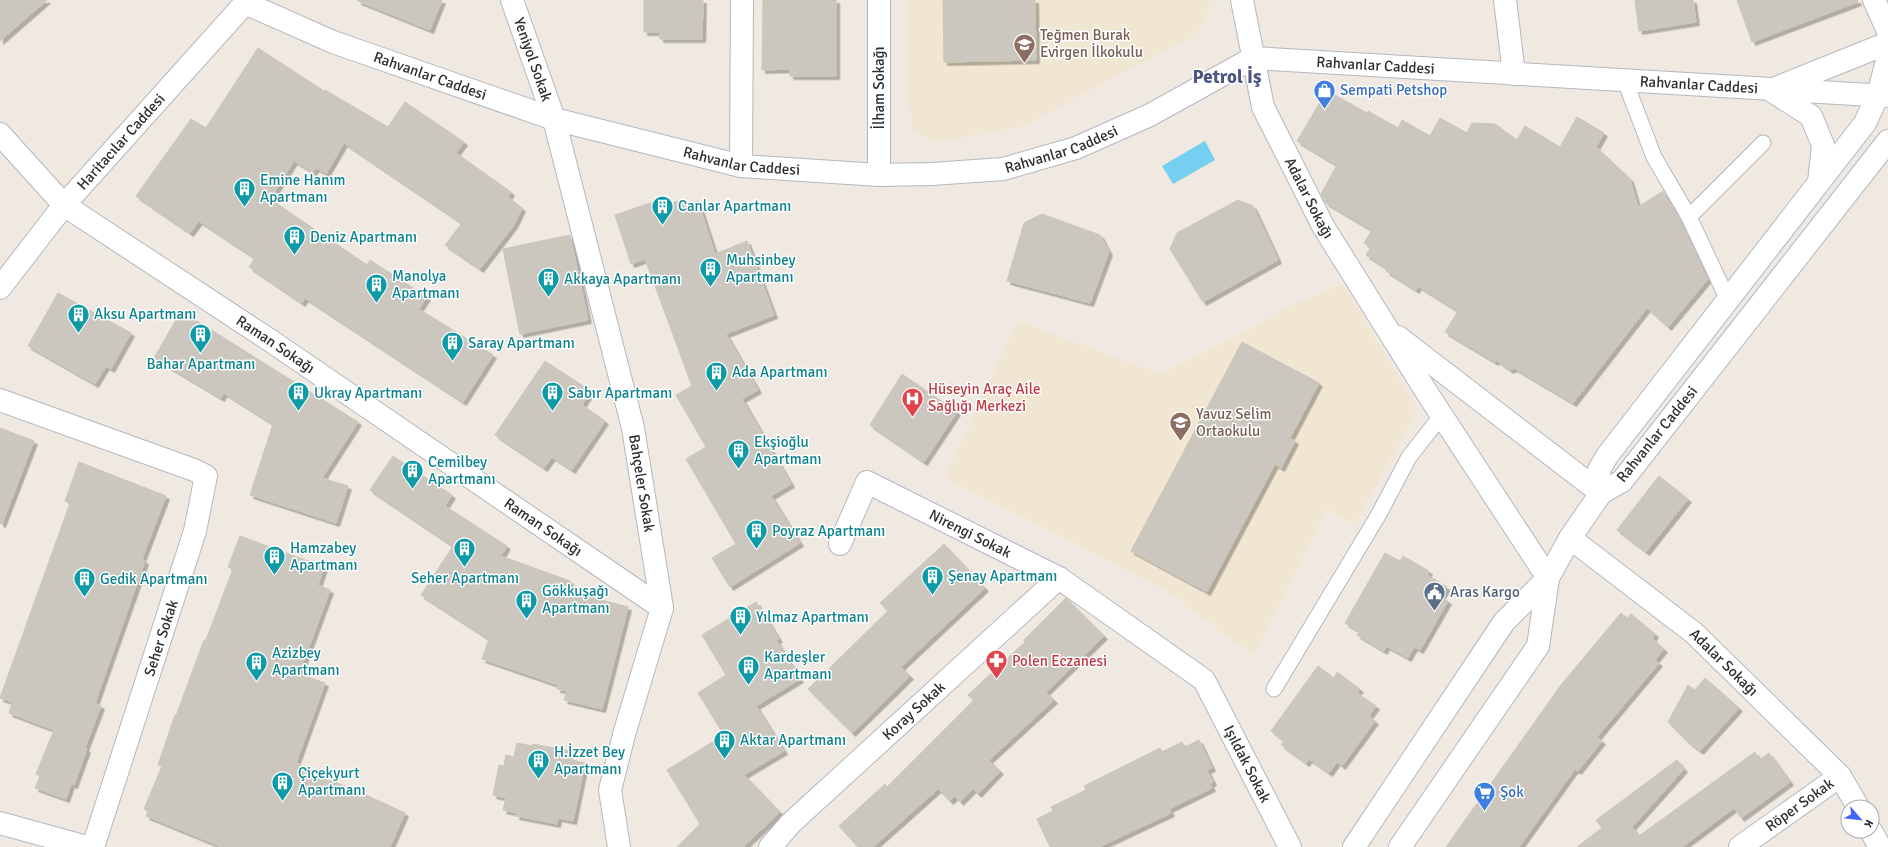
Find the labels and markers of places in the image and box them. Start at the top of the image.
place label: Teğmen Burak Evirgen İlkokulu [1040,26,1143,61]
school or university icon: Teğmen Burak Evirgen İlkokulu [1011,31,1037,64]
shop icon: Sempati Petshop [1312,77,1338,110]
place label: Sempati Petshop [1340,81,1447,99]
place label: Emine Hanım Apartmanı [260,171,345,206]
building icon: Emine Hanım Apartmanı [231,176,257,209]
building icon: Canlar Apartmanı [649,193,675,226]
place label: Canlar Apartmanı [678,197,791,215]
building icon: Deniz Apartmanı [282,224,308,257]
place label: Deniz Apartmanı [310,228,417,246]
place label: Muhsinbey Apartmanı [726,251,796,286]
building icon: Muhsinbey Apartmanı [697,256,723,289]
building icon: Akkaya Apartmanı [535,266,561,299]
place label: Manolya Apartmanı [392,267,460,302]
place label: Akkaya Apartmanı [564,270,681,288]
building icon: Manolya Apartmanı [364,272,390,305]
building icon: Aksu Apartmanı [66,301,92,334]
place label: Aksu Apartmanı [94,305,196,323]
building icon: Bahar Apartmanı [188,322,214,355]
building icon: Saray Apartmanı [440,330,466,363]
place label: Saray Apartmanı [468,334,575,352]
place label: Bahar Apartmanı [147,355,255,373]
building icon: Ada Apartmanı [704,359,730,392]
place label: Ada Apartmanı [732,363,828,381]
building icon: Ukray Apartmanı [286,380,312,413]
building icon: Sabır Apartmanı [539,380,565,413]
place label: Hüseyin Araç Aile Sağlığı Merkezi [928,380,1040,415]
place label: Ukray Apartmanı [314,384,422,402]
place label: Sabır Apartmanı [568,384,672,402]
hospital icon: Hüseyin Araç Aile Sağlığı Merkezi [900,385,926,418]
place label: Yavuz Selim Ortaokulu [1196,405,1271,440]
school or university icon: Yavuz Selim Ortaokulu [1167,410,1193,443]
place label: Ekşioğlu Apartmanı [754,433,822,468]
building icon: Ekşioğlu Apartmanı [726,438,752,471]
place label: Cemilbey Apartmanı [428,453,496,488]
building icon: Cemilbey Apartmanı [399,458,425,491]
building icon: Poyraz Apartmanı [743,518,769,551]
place label: Poyraz Apartmanı [772,522,885,540]
building icon: Seher Apartmanı [452,536,478,569]
place label: Hamzabey Apartmanı [290,539,358,574]
building icon: Hamzabey Apartmanı [262,544,288,577]
building icon: Şenay Apartmanı [920,563,946,596]
building icon: Gedik Apartmanı [71,566,97,599]
place label: Şenay Apartmanı [948,567,1057,585]
place label: Seher Apartmanı [411,569,519,587]
place label: Gedik Apartmanı [100,570,208,588]
public building icon: Aras Kargo [1421,579,1447,612]
place label: Gökkuşağı Apartmanı [542,582,610,617]
place label: Aras Kargo [1450,583,1520,601]
building icon: Gökkuşağı Apartmanı [513,587,539,620]
building icon: Yılmaz Apartmanı [727,604,753,637]
place label: Yılmaz Apartmanı [756,608,869,626]
place label: Azizbey Apartmanı [272,644,340,679]
place label: Kardeşler Apartmanı [764,648,832,683]
pharmacy icon: Polen Eczanesi [983,648,1009,681]
building icon: Azizbey Apartmanı [244,649,270,682]
place label: Polen Eczanesi [1012,652,1107,670]
building icon: Kardeşler Apartmanı [736,653,762,686]
building icon: Aktar Apartmanı [712,727,738,760]
place label: Aktar Apartmanı [740,731,846,749]
place label: H.İzzet Bey Apartmanı [554,743,625,778]
building icon: H.İzzet Bey Apartmanı [526,748,552,781]
place label: Çiçekyurt Apartmanı [298,764,366,799]
building icon: Çiçekyurt Apartmanı [270,769,296,802]
supermarket icon: Şok [1471,779,1497,812]
place label: Şok [1500,783,1524,801]

